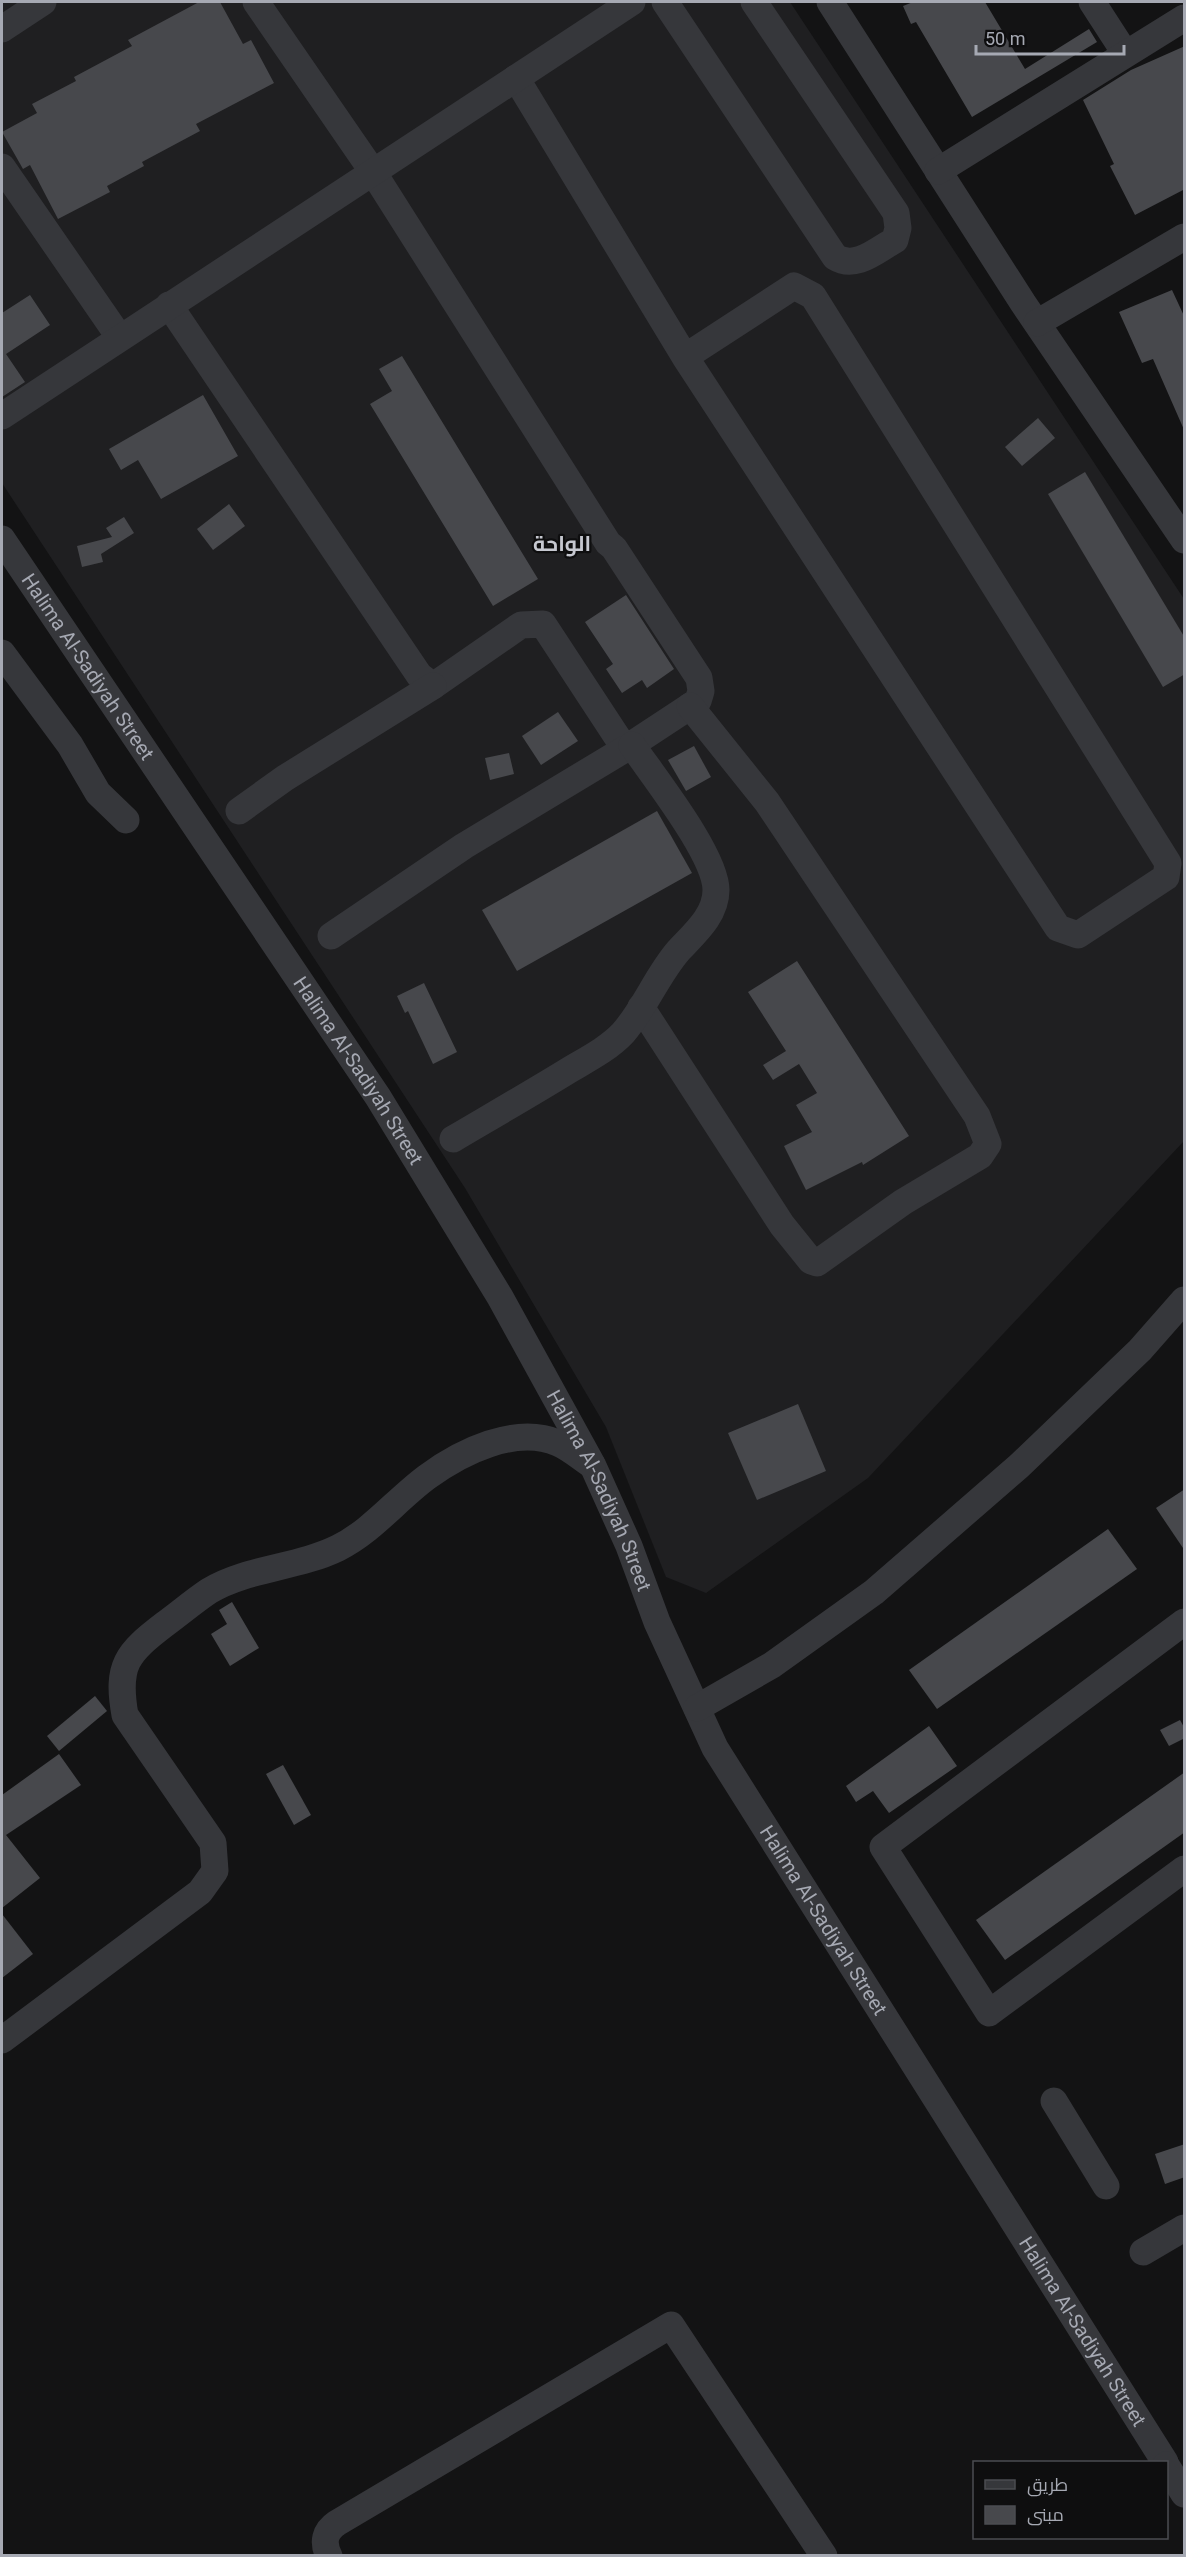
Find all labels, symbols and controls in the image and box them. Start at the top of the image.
scale bar [976,18,1124,56]
text: 50 m [985,28,1025,49]
district label: الواحة [533,532,591,557]
street label: Halima Al-Sadiyah Street [17,569,159,765]
street label: Halima Al-Sadiyah Street [288,972,428,1169]
street label: Halima Al-Sadiyah Street [542,1386,657,1594]
street label: Halima Al-Sadiyah Street [755,1821,892,2020]
street label: Halima Al-Sadiyah Street [1014,2232,1151,2431]
legend [973,2461,1168,2539]
text: طريق [1027,2474,1068,2497]
text: مبنى [1027,2504,1064,2526]

